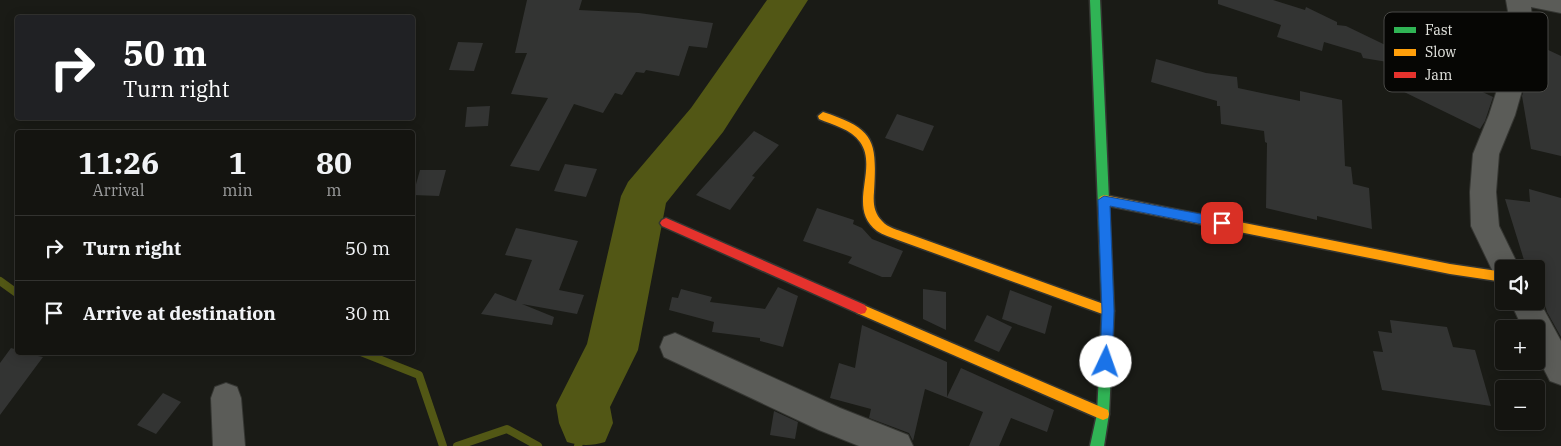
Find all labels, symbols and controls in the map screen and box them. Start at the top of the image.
legend [1384,12,1548,92]
text: Fast [1425,21,1453,39]
text: 50 m [123,30,207,76]
icon: right [40,35,105,100]
text: Slow [1425,43,1456,61]
text: Jam [1425,66,1452,84]
text: Turn right [123,74,230,103]
text: 11:26 [78,143,159,182]
text: 1 [229,143,247,182]
text: 80 [316,143,352,182]
text: Arrival [93,180,145,200]
text: min [222,180,253,200]
text: m [326,180,342,200]
pin [1201,202,1243,244]
icon: arrive [1208,209,1236,237]
icon: right [40,234,68,262]
text: Turn right [83,236,181,260]
text: 50 m [345,236,390,260]
map controls [1495,260,1545,430]
button: sound [1495,260,1545,310]
icon: arrive [40,299,68,327]
text: Arrive at destination [83,301,276,325]
text: 30 m [345,301,390,325]
button: + [1495,320,1545,370]
position arrow [1079,335,1131,387]
button: − [1495,380,1545,430]

